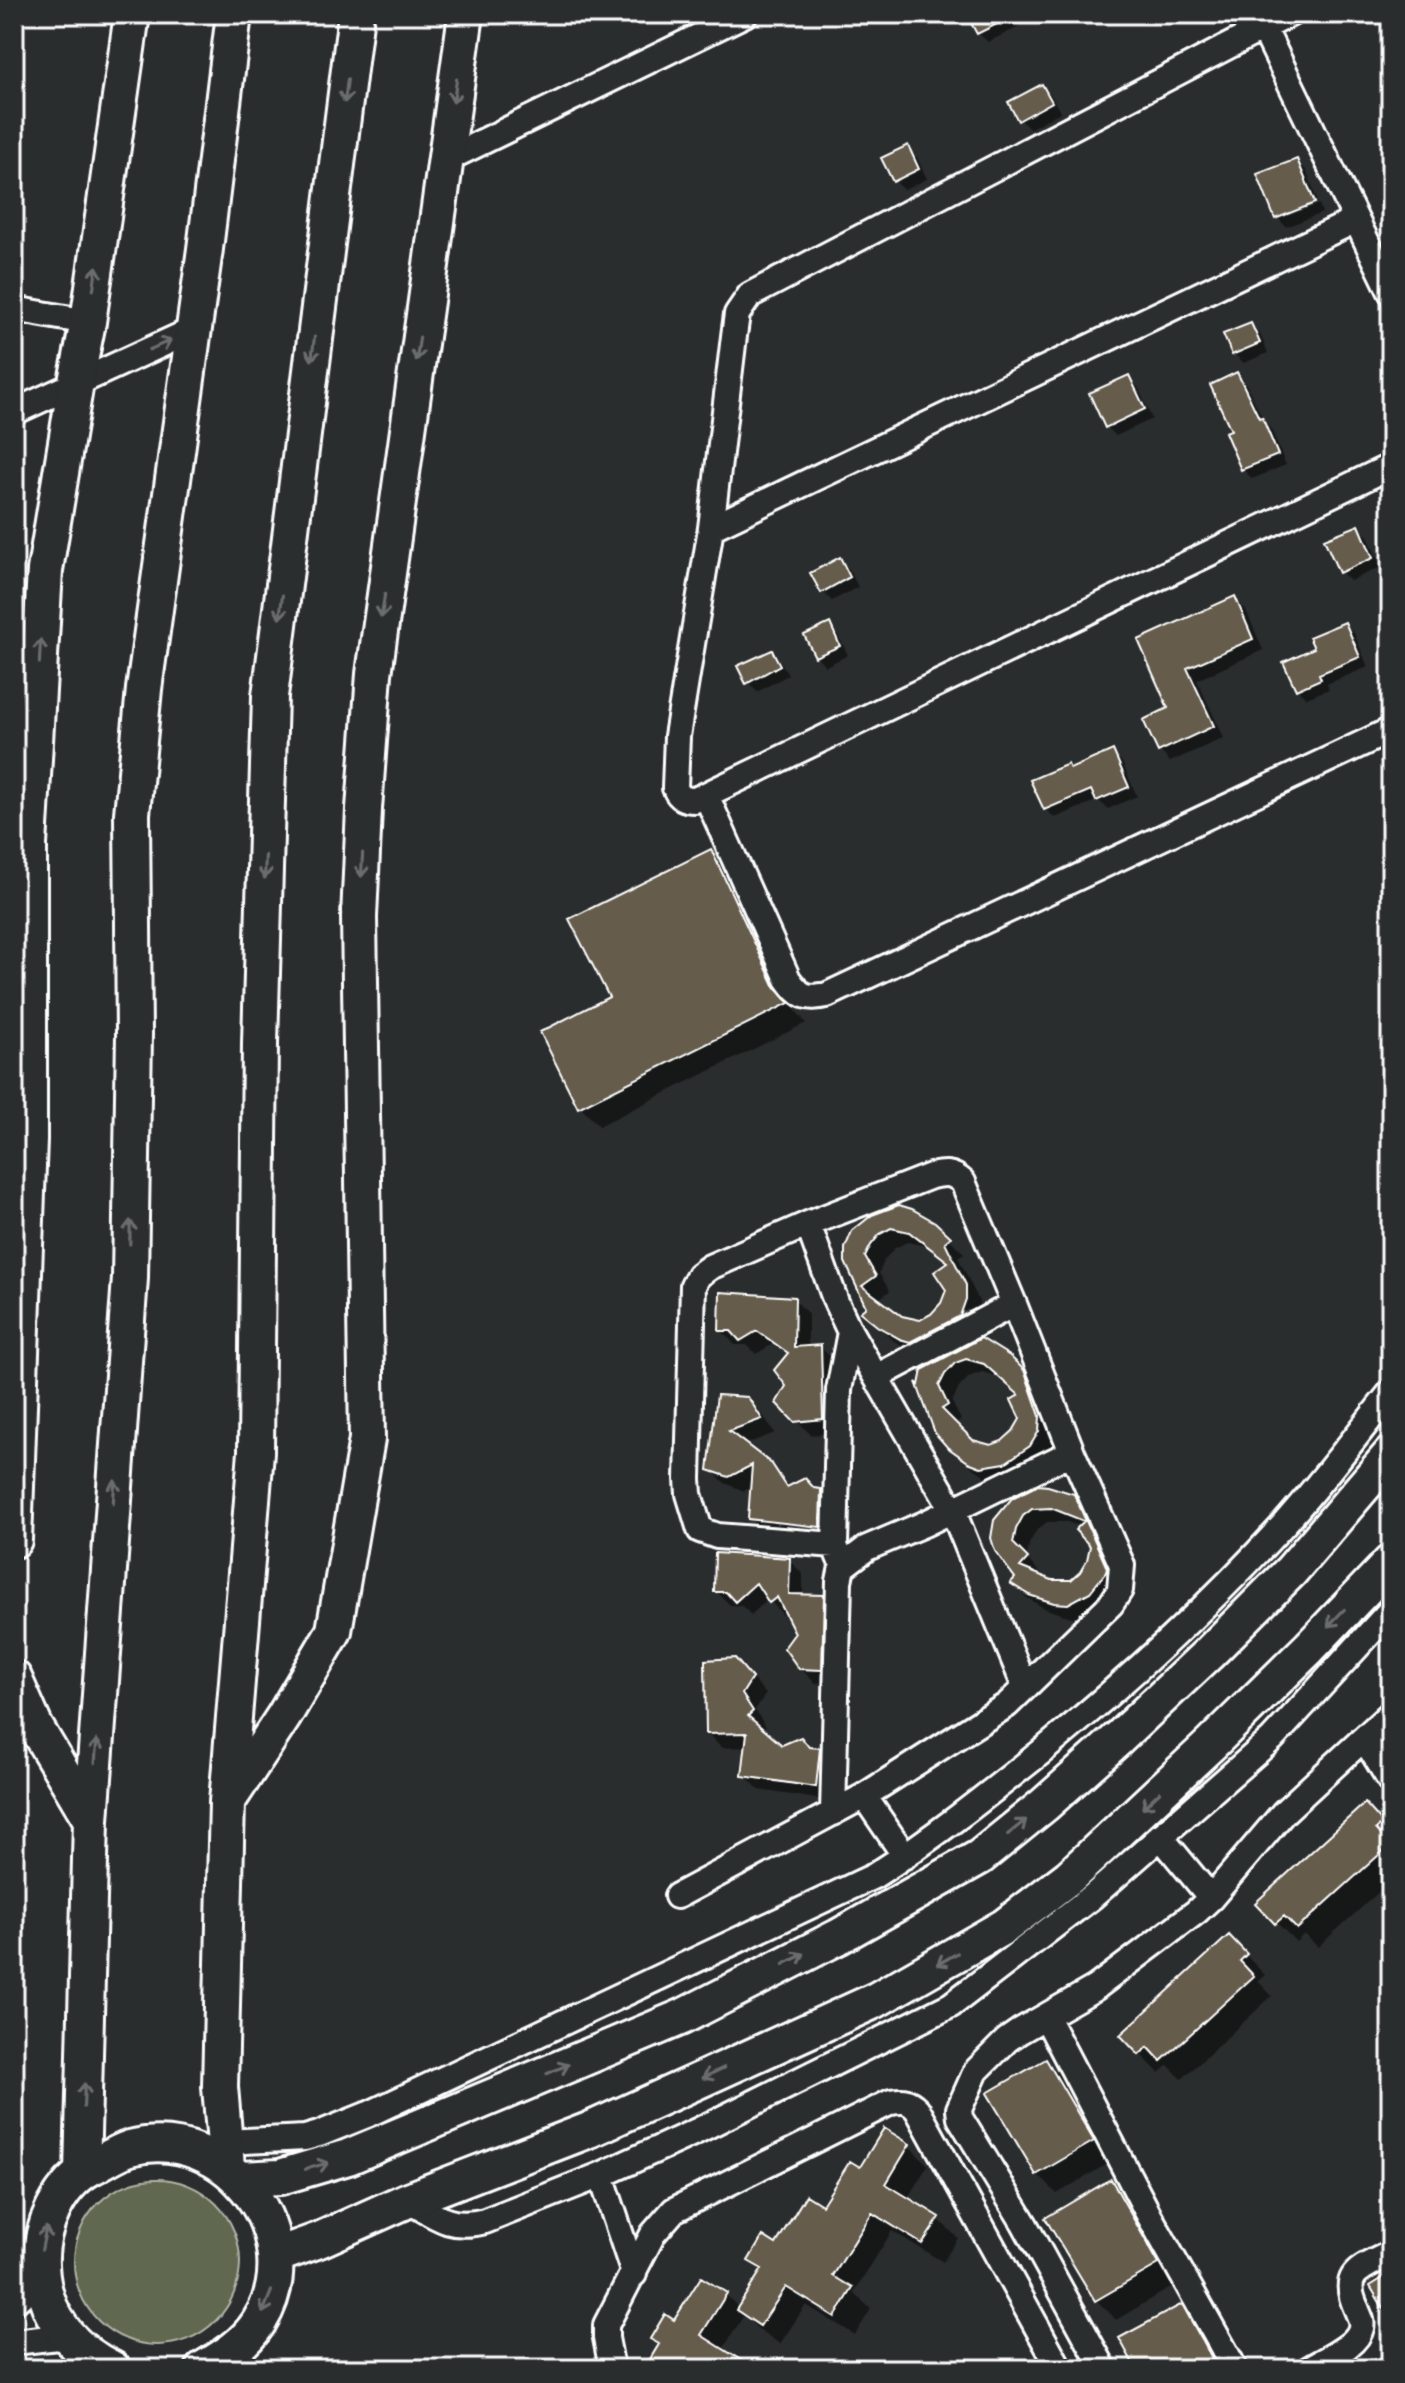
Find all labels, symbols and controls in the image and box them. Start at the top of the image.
one-way arrow [338,78,353,103]
one-way arrow [447,78,462,103]
one-way arrow [88,266,103,291]
one-way arrow [305,335,320,362]
one-way arrow [410,335,425,361]
one-way arrow [148,337,172,352]
one-way arrow [274,593,289,620]
one-way arrow [375,593,390,618]
one-way arrow [33,638,48,665]
one-way arrow [354,851,369,878]
one-way arrow [258,853,273,880]
one-way arrow [123,1219,138,1246]
one-way arrow [107,1479,122,1506]
one-way arrow [1327,1608,1346,1628]
one-way arrow [89,1738,104,1765]
one-way arrow [1141,1790,1161,1808]
one-way arrow [1006,1818,1027,1836]
one-way arrow [781,1951,805,1967]
one-way arrow [936,1951,959,1967]
one-way arrow [545,2061,570,2076]
one-way arrow [702,2066,726,2081]
one-way arrow [76,2082,92,2109]
one-way arrow [304,2158,330,2173]
one-way arrow [37,2226,52,2251]
one-way arrow [259,2289,273,2314]

